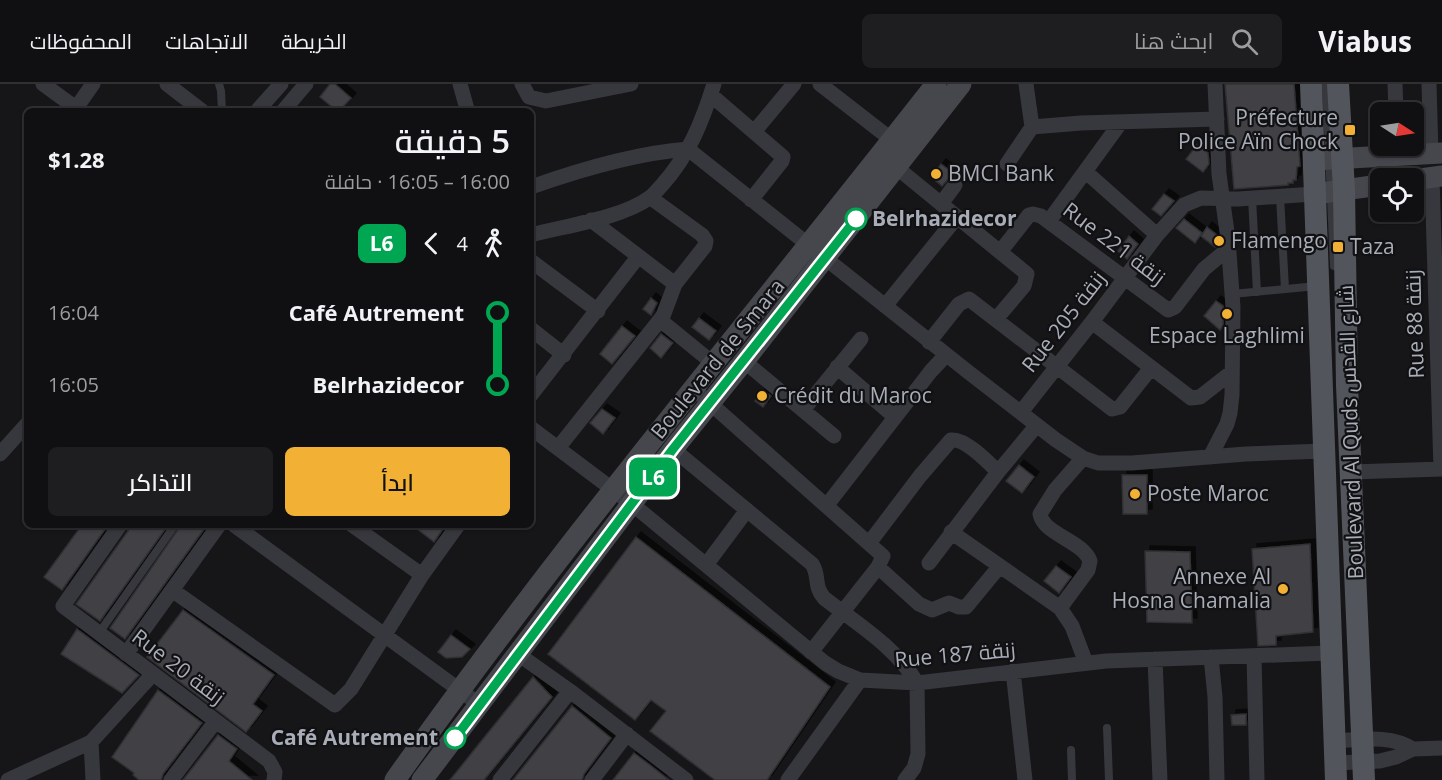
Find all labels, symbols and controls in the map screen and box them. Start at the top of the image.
search box [862,14,1282,68]
text: Viabus [1318,22,1412,60]
text: ابحث هنا [1134,25,1213,55]
icon: search [1228,25,1261,58]
text: المحفوظات [30,27,132,55]
text: الاتجاهات [165,27,248,55]
text: الخريطة [281,27,347,55]
north arrow [1370,102,1424,156]
map controls [1370,102,1424,222]
place label: Préfecture Police Aïn Chock [1178,103,1338,155]
text: 5 دقيقة [395,118,510,163]
marker: Préfecture Police Aïn Chock [1343,123,1357,137]
text: $1.28 [48,144,105,174]
place label: BMCI Bank [948,159,1054,187]
marker: BMCI Bank [929,167,943,181]
text: 16:00 – 16:05 · حافلة [325,168,510,195]
button: locate [1370,168,1424,222]
street label: Rue 221 زنقة [1058,196,1171,291]
place label: Belrhazidecor [872,204,1017,232]
marker: Belrhazidecor [845,208,867,230]
place label: Flamengo [1231,226,1327,254]
icon: back [415,227,448,260]
icon: walk [477,227,510,260]
text: L6 [370,229,394,257]
text: 4 [457,230,468,257]
place label: Taza [1350,232,1395,260]
marker: Flamengo [1212,234,1226,248]
marker: Taza [1331,240,1345,254]
street label: Rue 205 زنقة [1015,265,1112,378]
street label: Rue 88 زنقة [1398,269,1430,379]
street label: Boulevard de Smara [644,273,790,444]
street label: Boulevard Al Quds شارع القدس [1331,284,1370,580]
text: Café Autrement [289,297,464,327]
text: 16:04 [48,299,99,326]
marker: Espace Laghlimi [1220,307,1234,321]
place label: Espace Laghlimi [1149,321,1305,349]
text: Belrhazidecor [312,369,464,399]
text: 16:05 [48,371,99,398]
place label: Crédit du Maroc [774,381,932,409]
marker: Crédit du Maroc [755,389,769,403]
button: التذاكر [48,447,273,516]
button: ابدأ [285,447,510,516]
line badge: L6 [626,458,680,496]
text: L6 [641,463,665,491]
place label: Poste Maroc [1147,479,1269,507]
marker: Poste Maroc [1128,487,1142,501]
place label: Annexe Al Hosna Chamalia [1112,562,1271,614]
marker: Annexe Al Hosna Chamalia [1276,582,1290,596]
street label: Rue 20 زنقة [127,622,231,710]
street label: Rue 187 زنقة [893,635,1017,673]
place label: Café Autrement [271,723,438,751]
marker: Café Autrement [444,727,466,749]

